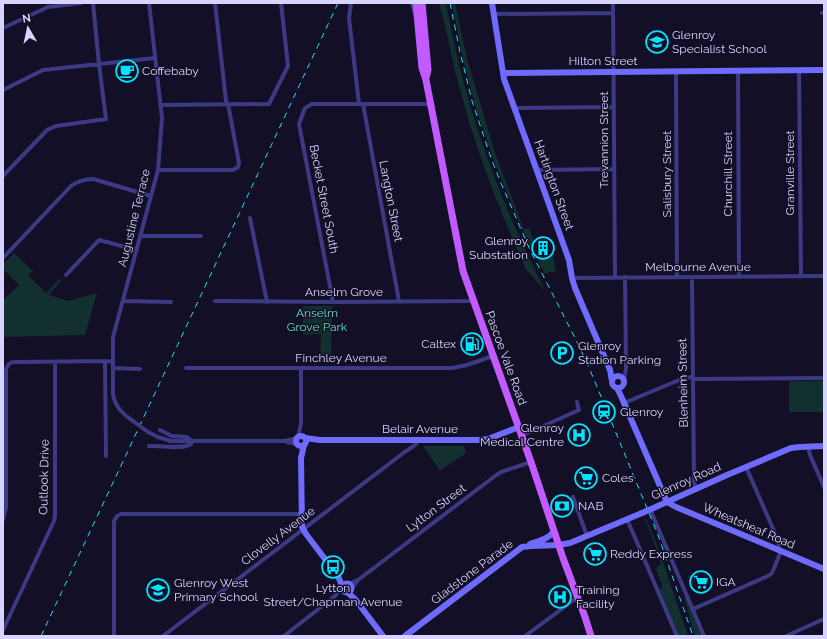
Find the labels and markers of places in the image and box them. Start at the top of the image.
place label: Glenroy Specialist School [672,28,767,56]
school or university icon: Glenroy Specialist School [644,29,670,55]
cafe icon: Coffebaby [114,58,140,84]
place label: Coffebaby [142,64,199,78]
place label: Glenroy Substation [469,234,528,262]
building icon: Glenroy Substation [530,235,556,261]
fuel station icon: Caltex [459,331,485,357]
place label: Caltex [421,337,456,351]
place label: Glenroy Station Parking [578,339,661,367]
parking icon: Glenroy Station Parking [549,340,575,366]
station icon: Glenroy [591,399,617,425]
place label: Glenroy [620,405,664,419]
place label: Glenroy Medical Centre [480,421,564,449]
hospital icon: Glenroy Medical Centre [566,422,592,448]
supermarket icon: Coles [573,465,599,491]
place label: Coles [602,471,634,485]
bank icon: NAB [549,493,575,519]
place label: NAB [578,499,603,513]
supermarket icon: Reddy Express [582,541,608,567]
place label: Reddy Express [610,547,692,561]
bus stop icon: Lytton Street/Chapman Avenue [320,554,346,580]
supermarket icon: IGA [688,569,714,595]
place label: IGA [716,575,736,589]
place label: Glenroy West Primary School [174,576,258,604]
school or university icon: Glenroy West Primary School [145,577,171,603]
place label: Lytton Street/Chapman Avenue [264,581,402,609]
place label: Training Facility [576,583,620,611]
hospital icon: Training Facility [547,584,573,610]

